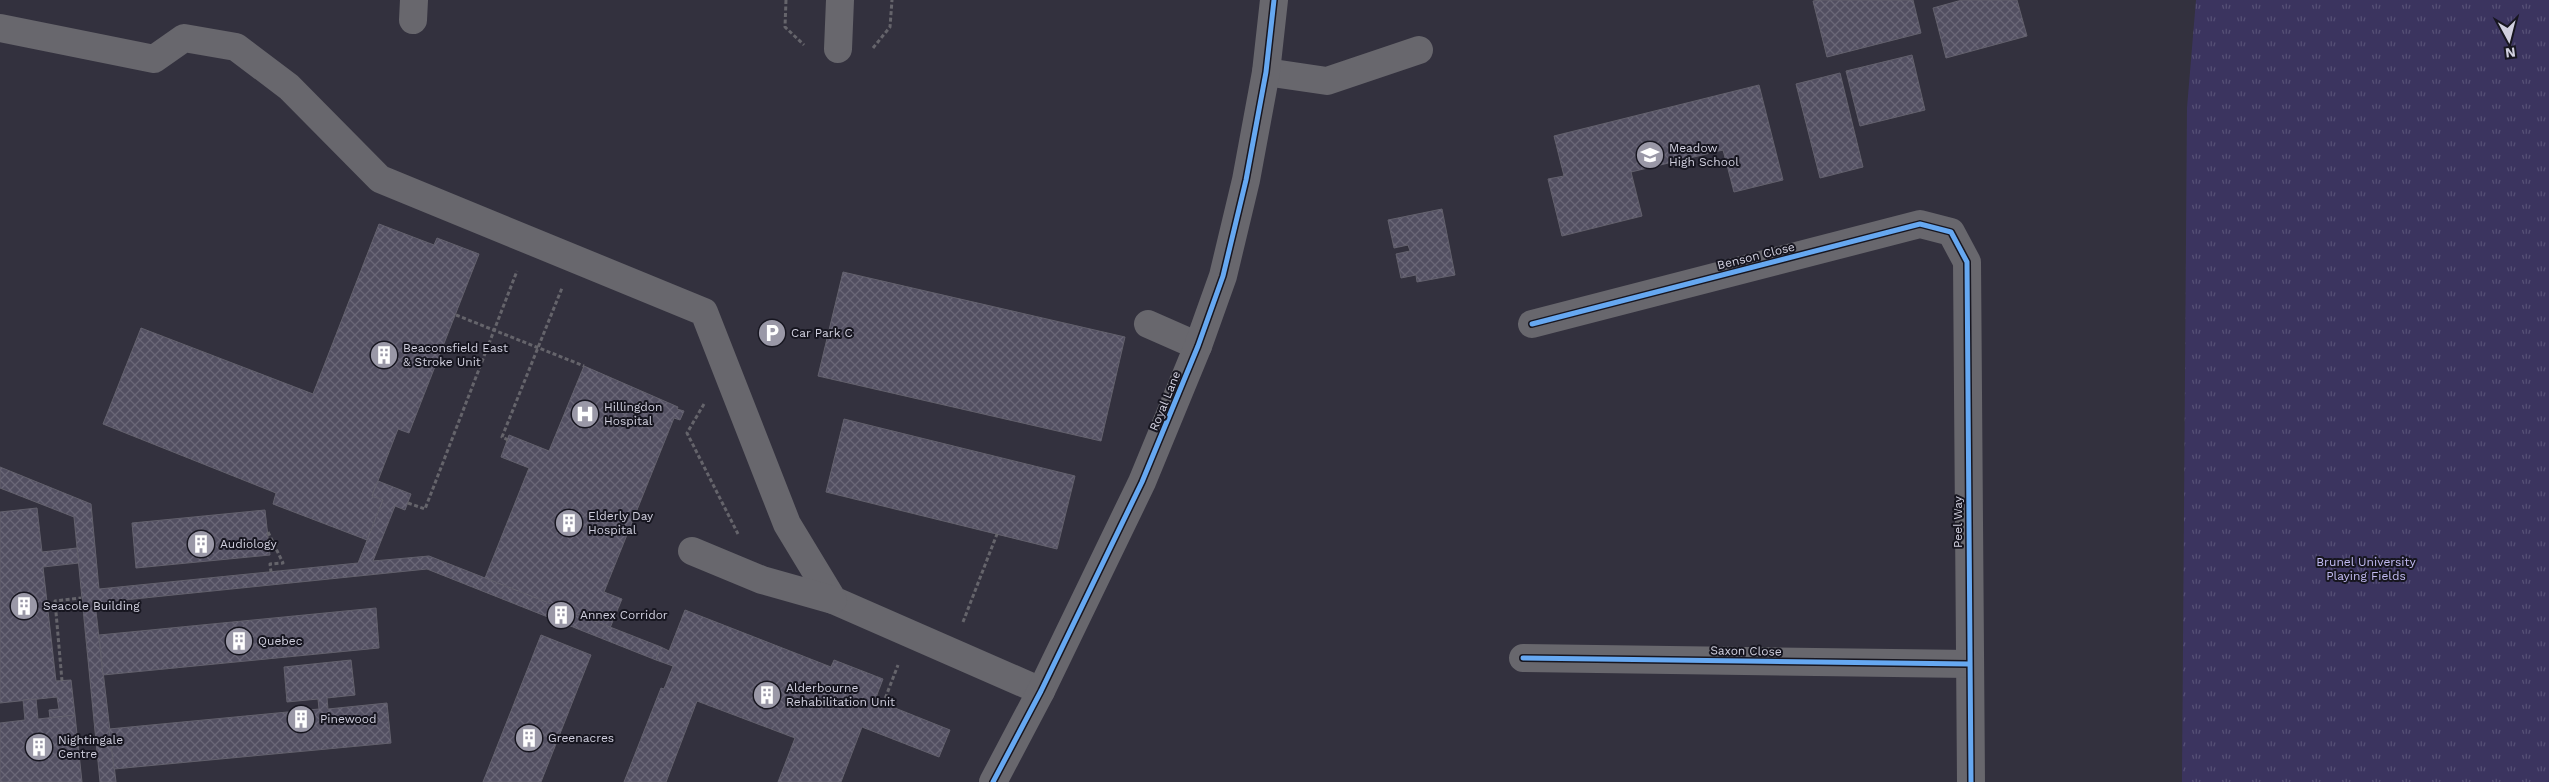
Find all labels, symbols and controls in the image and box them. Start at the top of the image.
north arrow [2484,15,2534,65]
text: N [2504,44,2517,61]
school or university icon: Meadow High School [1635,140,1665,170]
place label: Meadow High School [1669,141,1739,169]
street label: Benson Close [1716,240,1796,272]
parking icon: Car Park C [757,318,787,348]
place label: Car Park C [791,326,853,340]
building icon: Beaconsfield East & Stroke Unit [369,340,399,370]
place label: Beaconsfield East & Stroke Unit [403,341,508,369]
street label: Royal Lane [1147,369,1183,433]
hospital icon: Hillingdon Hospital [570,399,600,429]
place label: Hillingdon Hospital [604,400,663,428]
street label: Peel Way [1951,495,1965,548]
building icon: Elderly Day Hospital [554,508,584,538]
place label: Elderly Day Hospital [588,509,654,537]
building icon: Audiology [186,529,216,559]
place label: Audiology [220,537,277,551]
park label: Brunel University Playing Fields [2316,555,2417,583]
building icon: Seacole Building [9,591,39,621]
place label: Seacole Building [43,599,140,613]
building icon: Annex Corridor [546,600,576,630]
place label: Annex Corridor [580,608,668,622]
building icon: Quebec [224,626,254,656]
place label: Quebec [258,634,303,648]
street label: Saxon Close [1710,643,1782,659]
building icon: Alderbourne Rehabilitation Unit [752,680,782,710]
place label: Alderbourne Rehabilitation Unit [786,681,895,709]
building icon: Pinewood [286,704,316,734]
place label: Pinewood [320,712,377,726]
building icon: Greenacres [514,723,544,753]
place label: Greenacres [548,731,614,745]
building icon: Nightingale Centre [24,732,54,762]
place label: Nightingale Centre [58,733,123,761]

